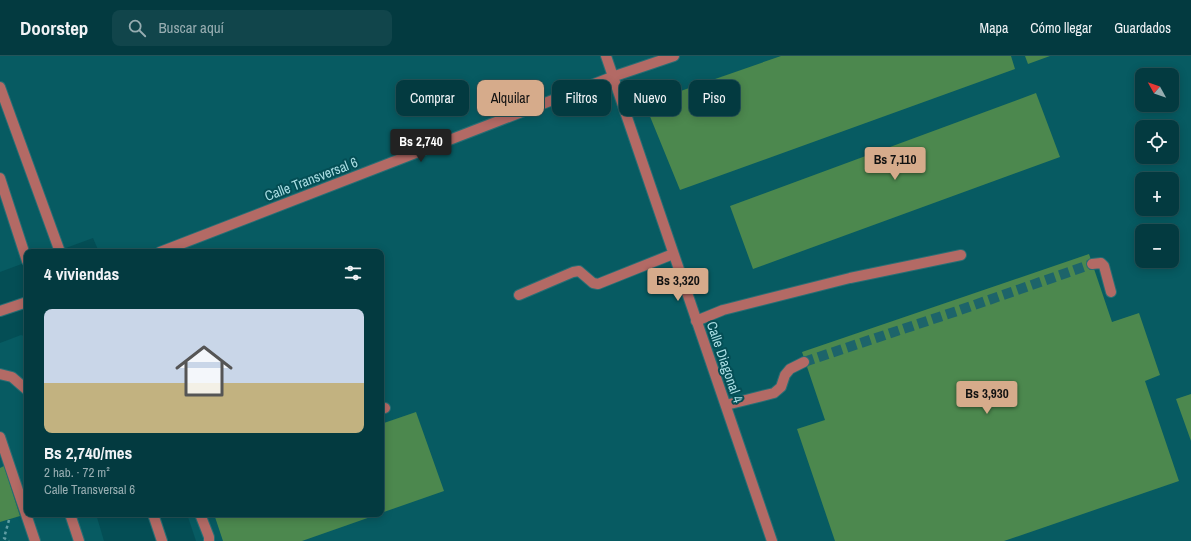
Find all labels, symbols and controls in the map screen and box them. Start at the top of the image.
search box [112,10,392,46]
text: Doorstep [20,15,88,41]
icon: search [126,17,148,39]
text: Buscar aquí [158,17,224,38]
text: Mapa [980,19,1008,37]
text: Cómo llegar [1030,19,1092,37]
text: Guardados [1114,19,1171,37]
north arrow [1135,68,1179,112]
map controls [1135,68,1179,268]
chip: Comprar [396,80,469,116]
chip: Alquilar [477,80,544,116]
chip: Filtros [552,80,611,116]
chip: Nuevo [619,80,681,116]
chip: Piso [689,80,740,116]
button: locate [1135,120,1179,164]
pin: Bs 2,740 [380,129,462,163]
text: Bs 2,740 [399,133,443,150]
pin: Bs 7,110 [854,147,936,181]
text: Bs 7,110 [874,151,916,168]
street label: Calle Transversal 6 [262,153,360,205]
button: + [1135,172,1179,216]
button: − [1135,224,1179,268]
text: 4 viviendas [44,262,119,285]
icon: filters [342,262,364,284]
pin: Bs 3,320 [637,268,719,302]
text: Bs 3,320 [656,272,700,289]
street label: Calle Diagonal 4 [703,319,748,406]
icon: home [168,335,240,407]
pin: Bs 3,930 [946,381,1028,415]
text: Bs 3,930 [965,385,1009,402]
text: Bs 2,740/mes [44,441,132,464]
text: 2 hab. · 72 m² [44,464,110,481]
text: Calle Transversal 6 [44,481,135,498]

